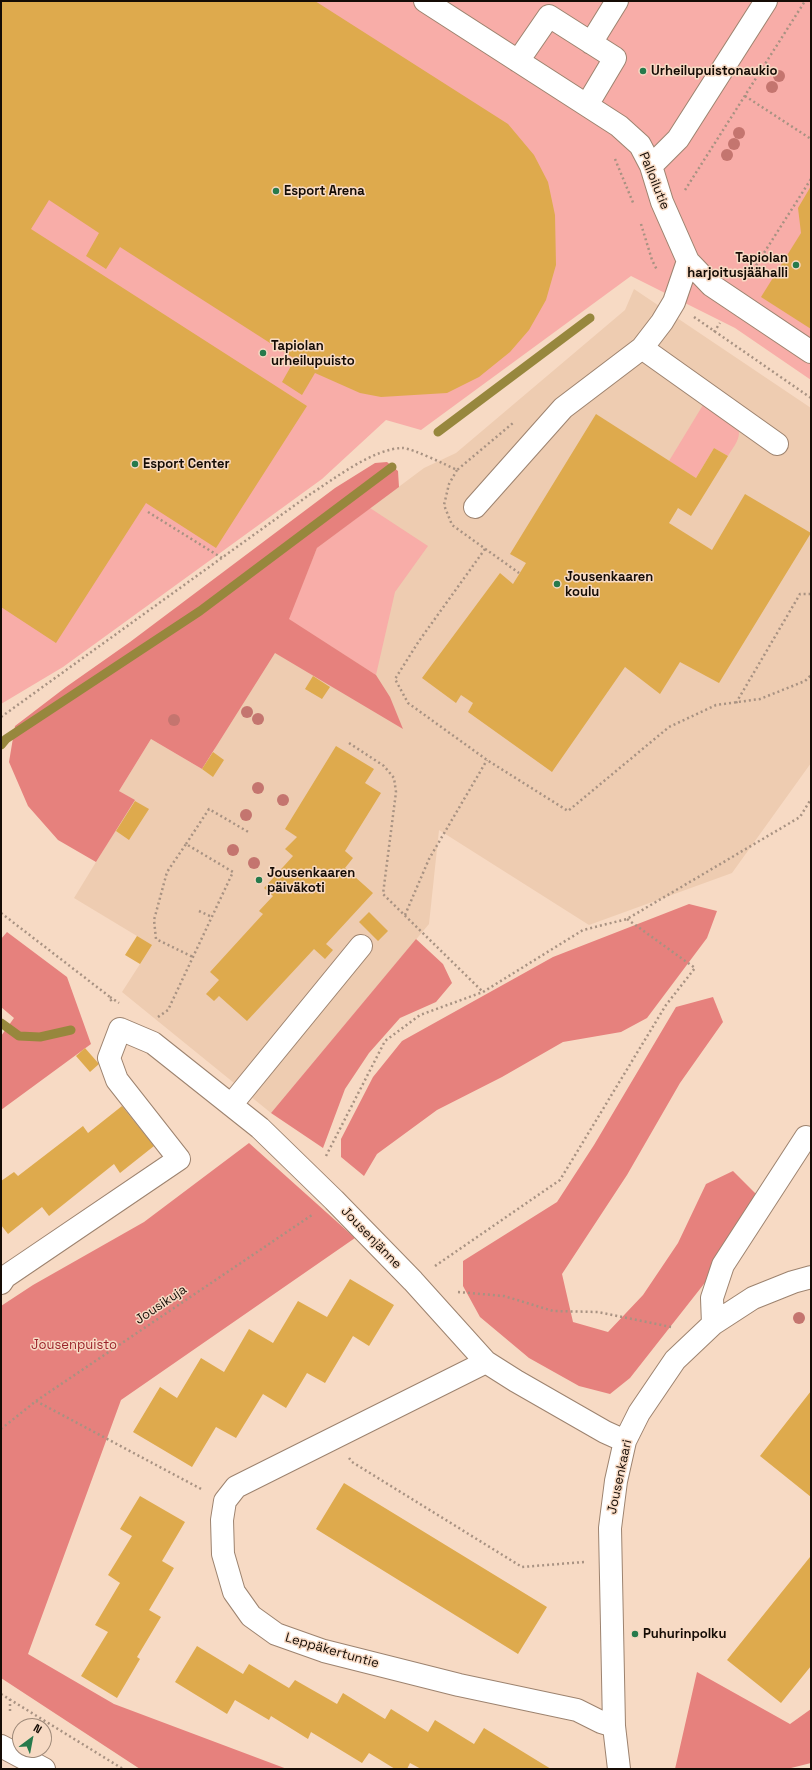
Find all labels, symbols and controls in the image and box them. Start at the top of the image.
place label: Urheilupuistonaukio [651,63,778,79]
marker: Urheilupuistonaukio [638,66,648,76]
street label: Palloilutie [635,150,673,212]
place label: Esport Arena [284,183,365,199]
marker: Esport Arena [271,186,281,196]
place label: Tapiolan harjoitusjäähalli [687,250,788,281]
marker: Tapiolan harjoitusjäähalli [791,260,801,270]
place label: Tapiolan urheilupuisto [271,338,355,369]
marker: Tapiolan urheilupuisto [258,348,268,358]
place label: Esport Center [143,456,230,472]
marker: Esport Center [130,459,140,469]
place label: Jousenkaaren koulu [565,569,653,600]
marker: Jousenkaaren koulu [552,579,562,589]
place label: Jousenkaaren päiväkoti [267,865,355,896]
marker: Jousenkaaren päiväkoti [254,875,264,885]
street label: Jousenjänne [338,1204,404,1272]
street label: Jousikuja [132,1282,190,1328]
park label: Jousenpuisto [31,1337,117,1353]
street label: Jousenkaari [604,1438,636,1516]
place label: Puhurinpolku [643,1626,726,1642]
marker: Puhurinpolku [630,1629,640,1639]
street label: Leppäkertuntie [283,1630,381,1672]
north arrow [12,1718,52,1758]
text: N [31,1721,45,1737]

